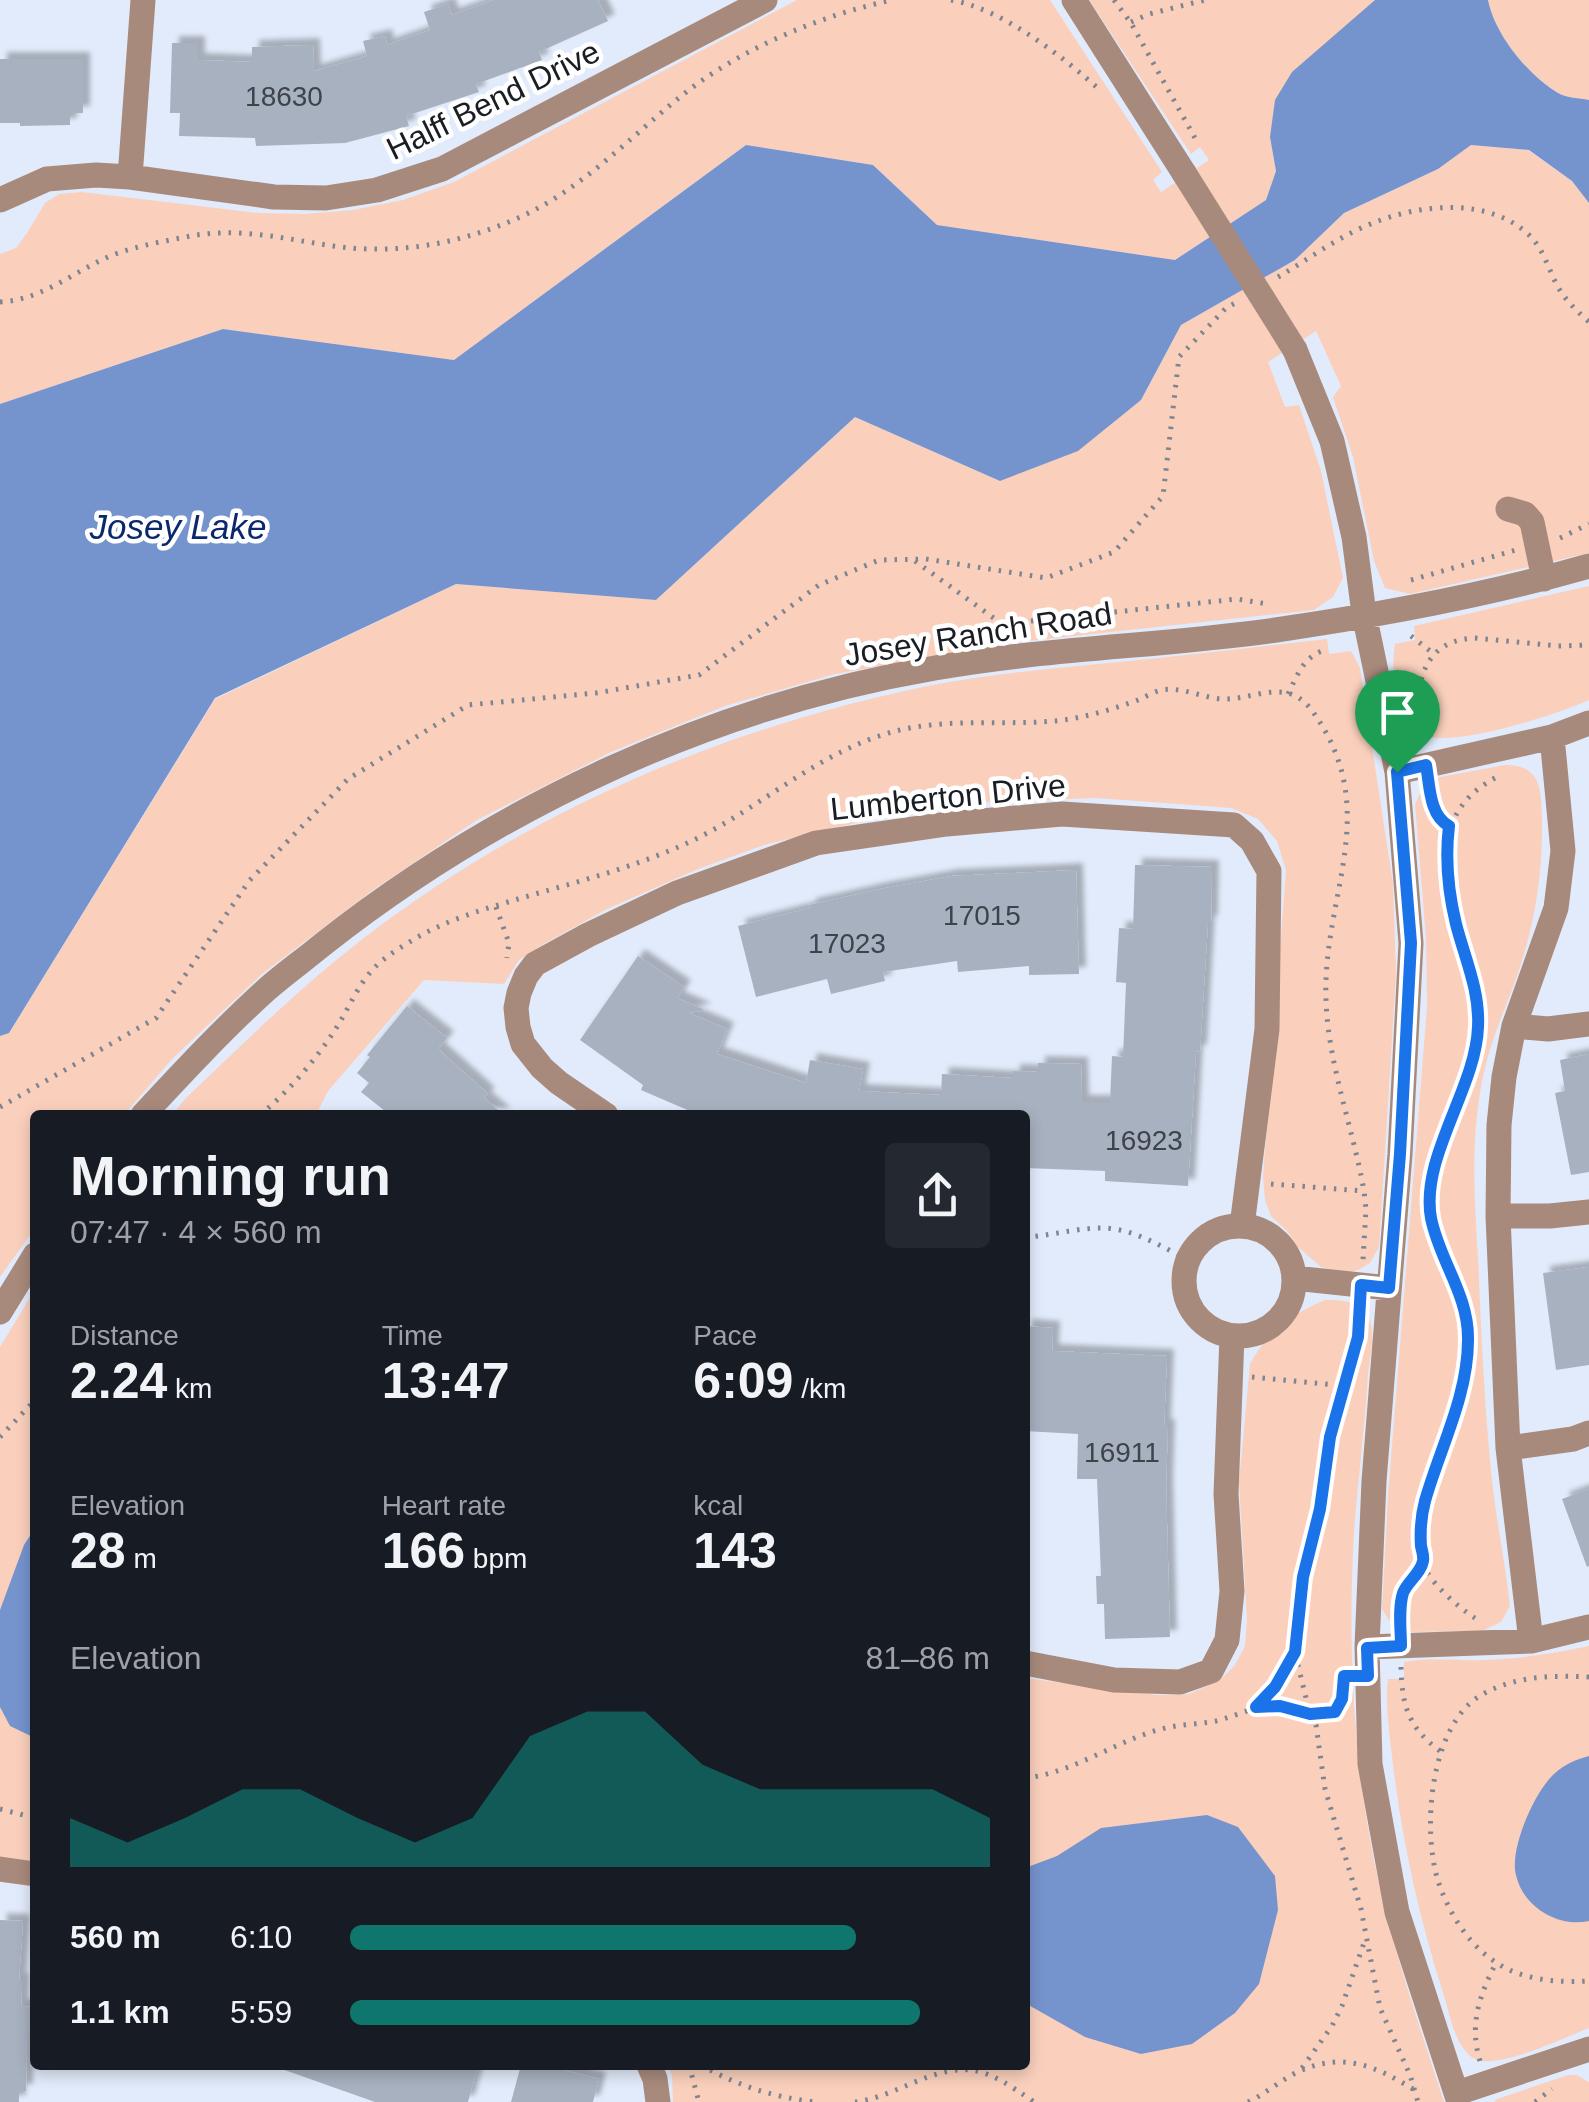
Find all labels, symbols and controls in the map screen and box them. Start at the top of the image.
street label: Halff Bend Drive [381,33,605,167]
house number: 18630 [245,81,323,112]
water label: Josey Lake [88,507,267,546]
street label: Josey Ranch Road [842,595,1114,673]
pin [1355,670,1440,773]
icon: arrive [1370,685,1425,740]
street label: Lumberton Drive [828,767,1068,827]
house number: 17015 [943,900,1021,931]
house number: 17023 [808,928,886,959]
house number: 16923 [1105,1125,1183,1156]
button: share [885,1143,990,1248]
text: Morning run [70,1145,391,1207]
text: 07:47 · 4 × 560 m [70,1214,322,1250]
text: Distance [70,1320,179,1351]
text: Time [382,1320,443,1351]
text: Pace [693,1320,757,1351]
text: 2.24 [70,1353,167,1409]
text: 13:47 [382,1353,510,1409]
text: 6:09 [693,1353,793,1409]
text: km [167,1373,212,1404]
text: /km [793,1373,846,1404]
house number: 16911 [1084,1437,1160,1468]
text: Elevation [70,1490,185,1521]
text: Heart rate [382,1490,506,1521]
text: kcal [693,1490,743,1521]
text: 28 [70,1523,126,1579]
text: 166 [382,1523,465,1579]
text: 143 [693,1523,777,1579]
text: m [126,1543,157,1574]
text: bpm [465,1543,527,1574]
text: Elevation [70,1640,202,1676]
text: 81–86 m [865,1640,990,1676]
text: 560 m [70,1919,161,1955]
text: 6:10 [230,1919,292,1955]
text: 1.1 km [70,1994,170,2030]
text: 5:59 [230,1994,292,2030]

